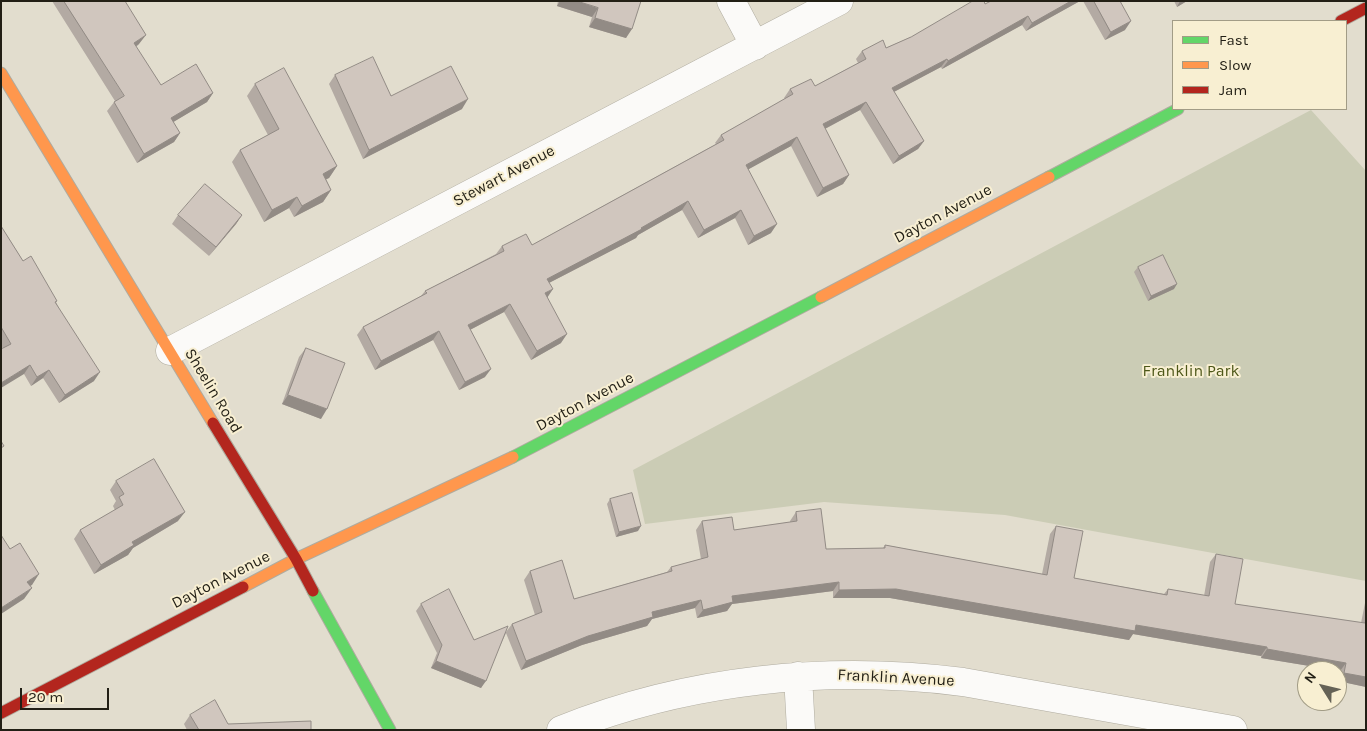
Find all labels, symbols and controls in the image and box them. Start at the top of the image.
legend [1172,20,1347,110]
text: Fast [1219,31,1248,49]
text: Slow [1219,56,1251,74]
text: Jam [1219,81,1247,99]
street label: Stewart Avenue [450,141,558,211]
street label: Dayton Avenue [891,180,995,248]
street label: Sheelin Road [180,345,246,437]
park label: Franklin Park [1143,361,1239,381]
street label: Dayton Avenue [533,368,637,436]
street label: Dayton Avenue [169,547,273,613]
north arrow [1297,661,1347,711]
street label: Franklin Avenue [837,665,955,691]
text: N [1300,668,1320,687]
scale bar [22,678,111,710]
text: 20 m [28,688,63,706]

